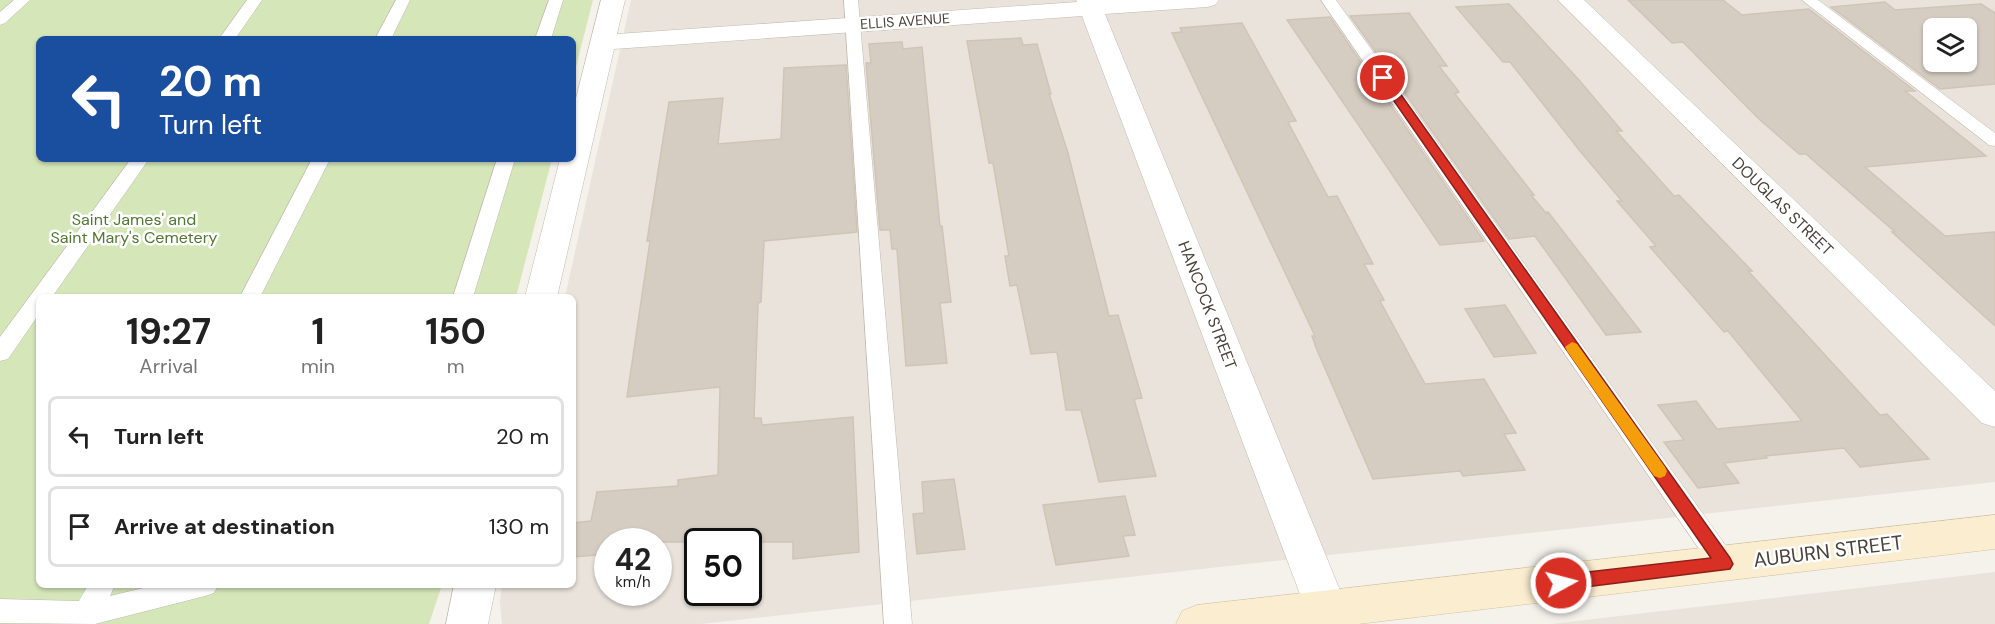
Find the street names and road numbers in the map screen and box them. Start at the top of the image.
street label: ELLIS AVENUE [860,9,950,33]
street label: DOUGLAS STREET [1727,153,1838,260]
street label: HANCOCK STREET [1173,238,1242,372]
street label: AUBURN STREET [1752,529,1904,573]

